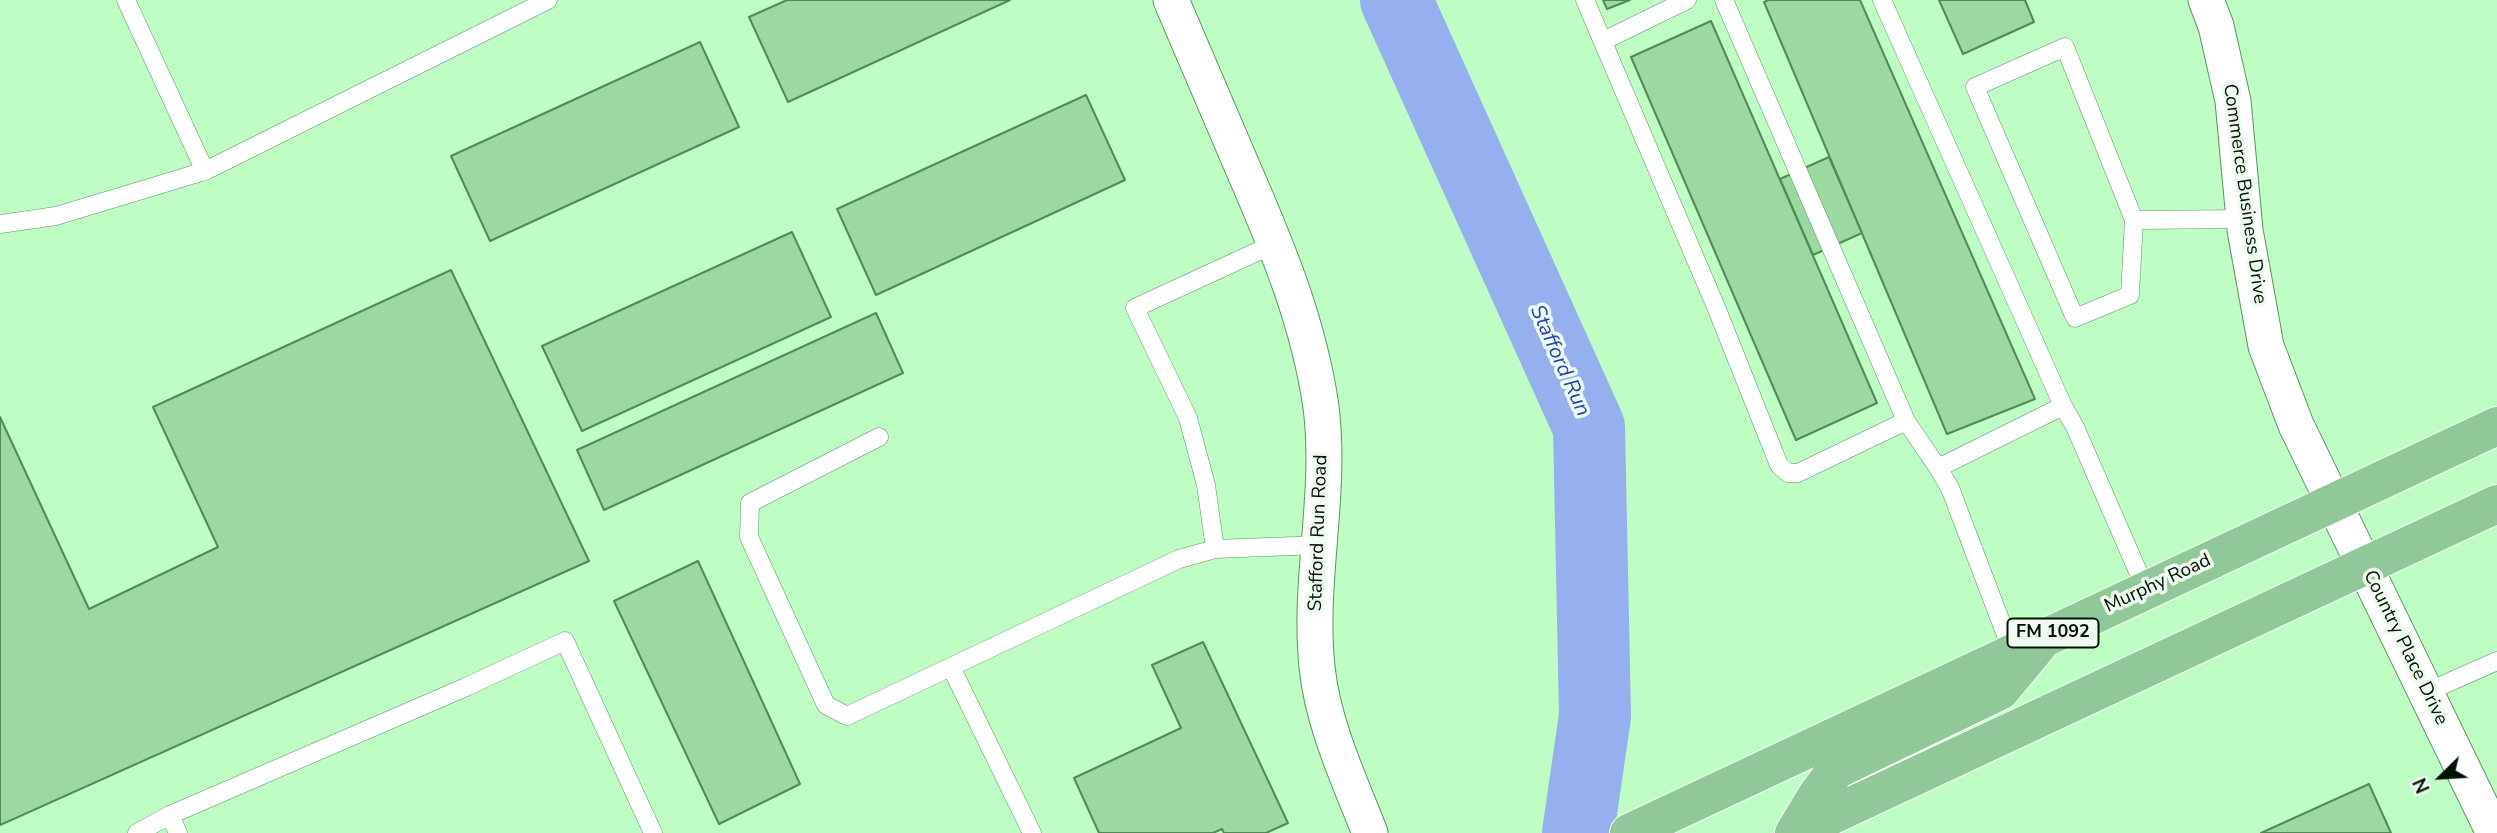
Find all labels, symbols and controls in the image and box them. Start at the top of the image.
street label: Commerce Business Drive [2217,83,2271,305]
water label: Stafford Run [1523,301,1595,421]
street label: Stafford Run Road [1305,454,1333,612]
street label: Murphy Road [2101,550,2215,618]
street label: Country Place Drive [2358,567,2452,729]
road number: FM 1092 [2008,618,2098,648]
north arrow [2406,742,2476,812]
text: N [2407,774,2437,797]

